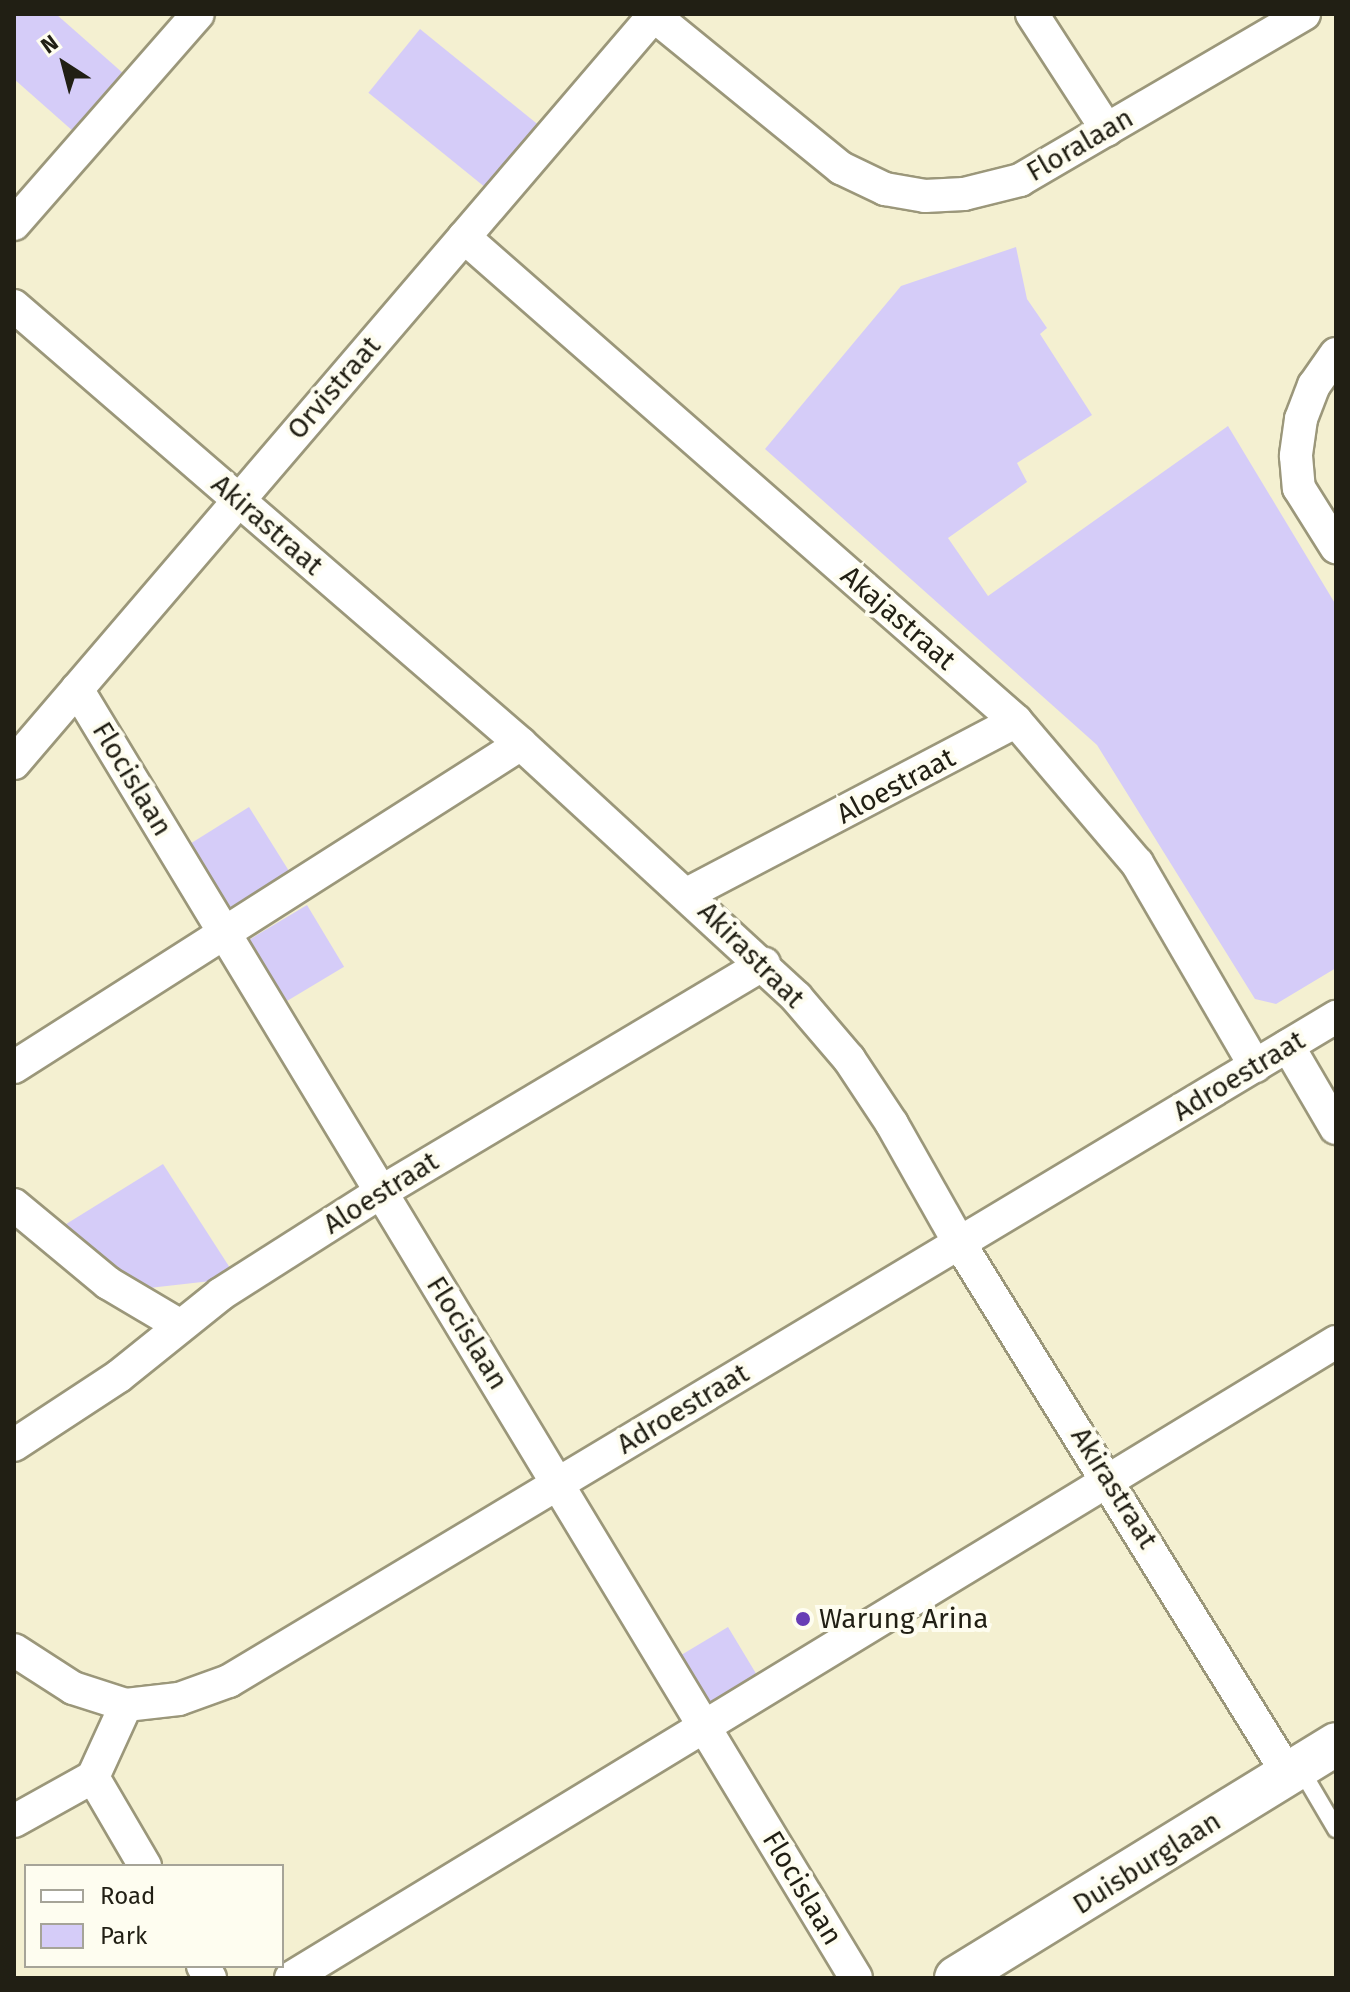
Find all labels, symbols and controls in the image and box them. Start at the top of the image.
north arrow [24,24,104,104]
text: N [36,29,63,59]
street label: Floralaan [1021,101,1139,189]
street label: Orvistraat [280,330,388,446]
street label: Akirastraat [204,468,330,582]
street label: Akajastraat [834,559,962,677]
street label: Flocislaan [85,716,179,842]
street label: Aloestraat [831,741,961,831]
street label: Akirastraat [691,895,811,1015]
street label: Adroestraat [1167,1024,1311,1128]
street label: Aloestraat [317,1145,445,1241]
street label: Flocislaan [419,1270,515,1396]
street label: Adroestraat [611,1357,755,1461]
street label: Akirastraat [1064,1421,1164,1555]
place label: Warung Arina [819,1602,988,1636]
marker: Warung Arina [794,1610,812,1628]
street label: Duisburglaan [1067,1804,1227,1922]
street label: Flocislaan [755,1825,849,1951]
legend [24,1864,284,1968]
text: Road [100,1882,155,1910]
text: Park [100,1922,147,1950]

